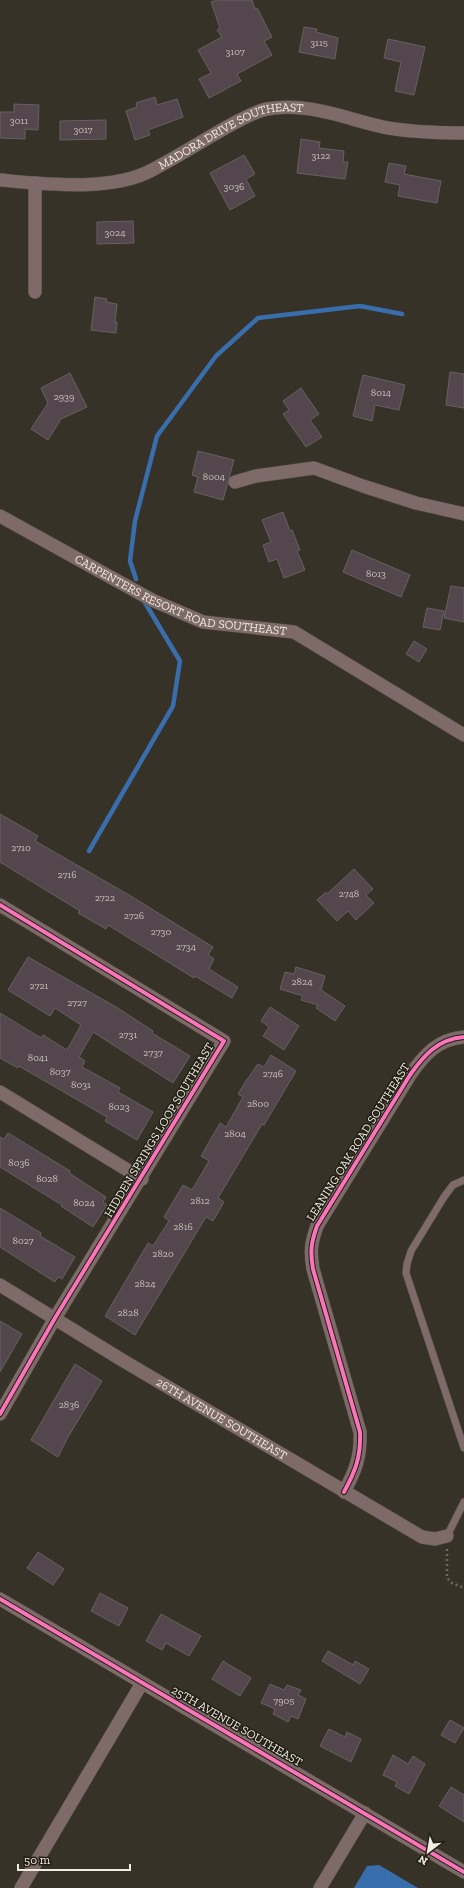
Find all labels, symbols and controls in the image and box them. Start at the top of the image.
house number: 3115 [310,37,328,49]
house number: 3107 [225,46,245,58]
street label: MADORA DRIVE SOUTHEAST [156,100,305,172]
house number: 3011 [10,115,28,127]
house number: 3017 [73,124,93,136]
house number: 3122 [311,150,331,162]
house number: 3036 [224,181,244,193]
house number: 3024 [104,227,126,239]
house number: 8014 [371,387,392,399]
house number: 2939 [54,391,74,403]
house number: 8004 [203,471,226,483]
street label: CARPENTERS RESORT ROAD SOUTHEAST [72,552,288,638]
house number: 8013 [366,568,386,580]
house number: 2710 [11,842,31,854]
house number: 2716 [57,869,77,881]
house number: 2748 [339,888,359,900]
house number: 2722 [95,892,115,904]
house number: 2726 [124,910,144,922]
house number: 2730 [151,926,171,938]
house number: 2734 [176,941,197,953]
house number: 2824 [291,976,313,988]
house number: 2721 [30,980,49,992]
house number: 2727 [67,997,87,1009]
house number: 2731 [119,1029,137,1041]
street label: HIDDEN SPRINGS LOOP SOUTHEAST [101,1040,217,1220]
house number: 2737 [143,1047,163,1059]
house number: 8041 [28,1052,48,1064]
street label: LEANING OAK ROAD SOUTHEAST [303,1060,413,1224]
house number: 8037 [50,1066,71,1078]
house number: 2746 [263,1068,283,1080]
house number: 8031 [71,1079,91,1091]
house number: 2800 [247,1098,269,1110]
house number: 8023 [108,1101,130,1113]
house number: 2804 [224,1128,246,1140]
house number: 8036 [8,1157,30,1169]
house number: 8028 [36,1173,58,1185]
house number: 2812 [190,1195,210,1207]
house number: 8024 [73,1197,95,1209]
house number: 2816 [173,1221,193,1233]
house number: 8027 [13,1235,34,1247]
house number: 2820 [152,1248,174,1260]
house number: 2824 [134,1278,156,1290]
house number: 2828 [117,1307,139,1319]
street label: 26TH AVENUE SOUTHEAST [154,1375,290,1463]
house number: 2836 [59,1399,79,1411]
street label: 25TH AVENUE SOUTHEAST [169,1683,306,1770]
house number: 7905 [274,1695,294,1707]
north arrow [408,1832,448,1872]
scale bar [18,1846,130,1872]
text: N [416,1852,430,1868]
text: 50 m [24,1853,51,1867]

